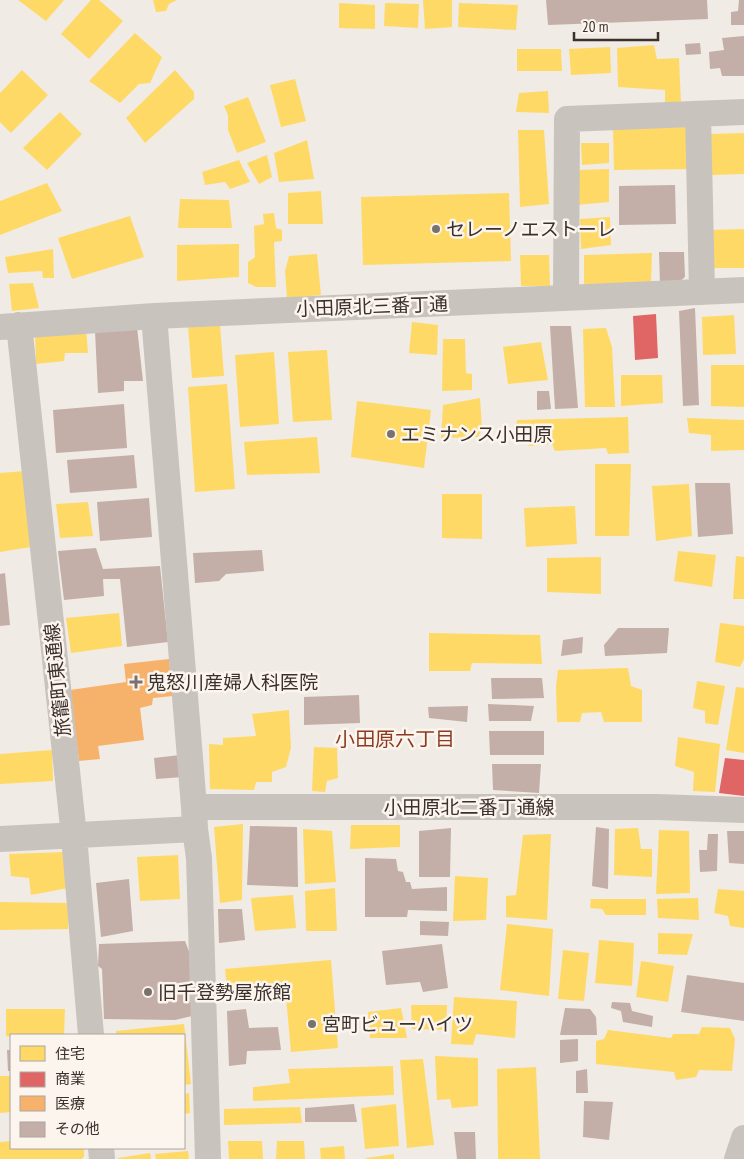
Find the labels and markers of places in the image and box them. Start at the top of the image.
place label: セレーノエストーレ [446,217,616,241]
marker: セレーノエストーレ [430,223,442,235]
place label: エミナンス小田原 [401,422,553,446]
marker: エミナンス小田原 [385,428,397,440]
place label: 鬼怒川産婦人科医院 [147,670,318,694]
marker: 鬼怒川産婦人科医院 [129,675,143,689]
place label: 旧千登勢屋旅館 [158,980,291,1004]
marker: 旧千登勢屋旅館 [142,986,154,998]
place label: 宮町ビューハイツ [322,1012,473,1036]
marker: 宮町ビューハイツ [306,1018,318,1030]

